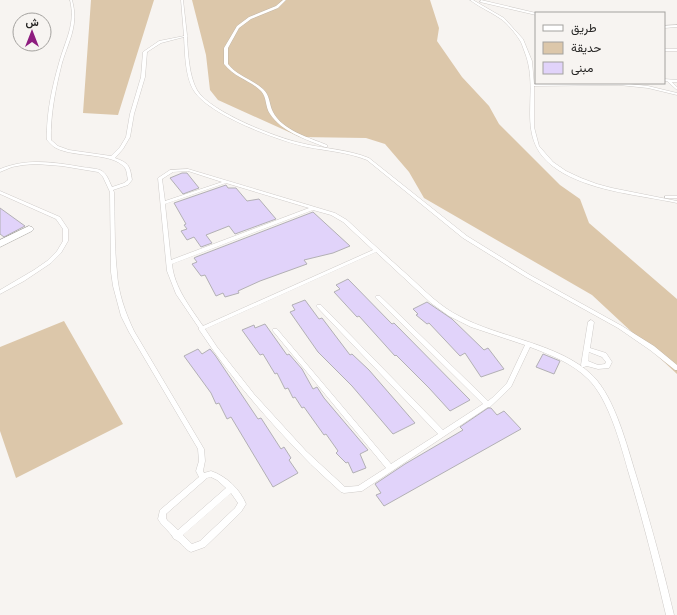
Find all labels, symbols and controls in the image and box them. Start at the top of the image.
north arrow [12,12,52,52]
legend [535,12,665,84]
text: ش [25,16,39,29]
text: طريق [571,21,597,36]
text: حديقة [571,41,601,55]
text: مبنى [571,61,593,76]

